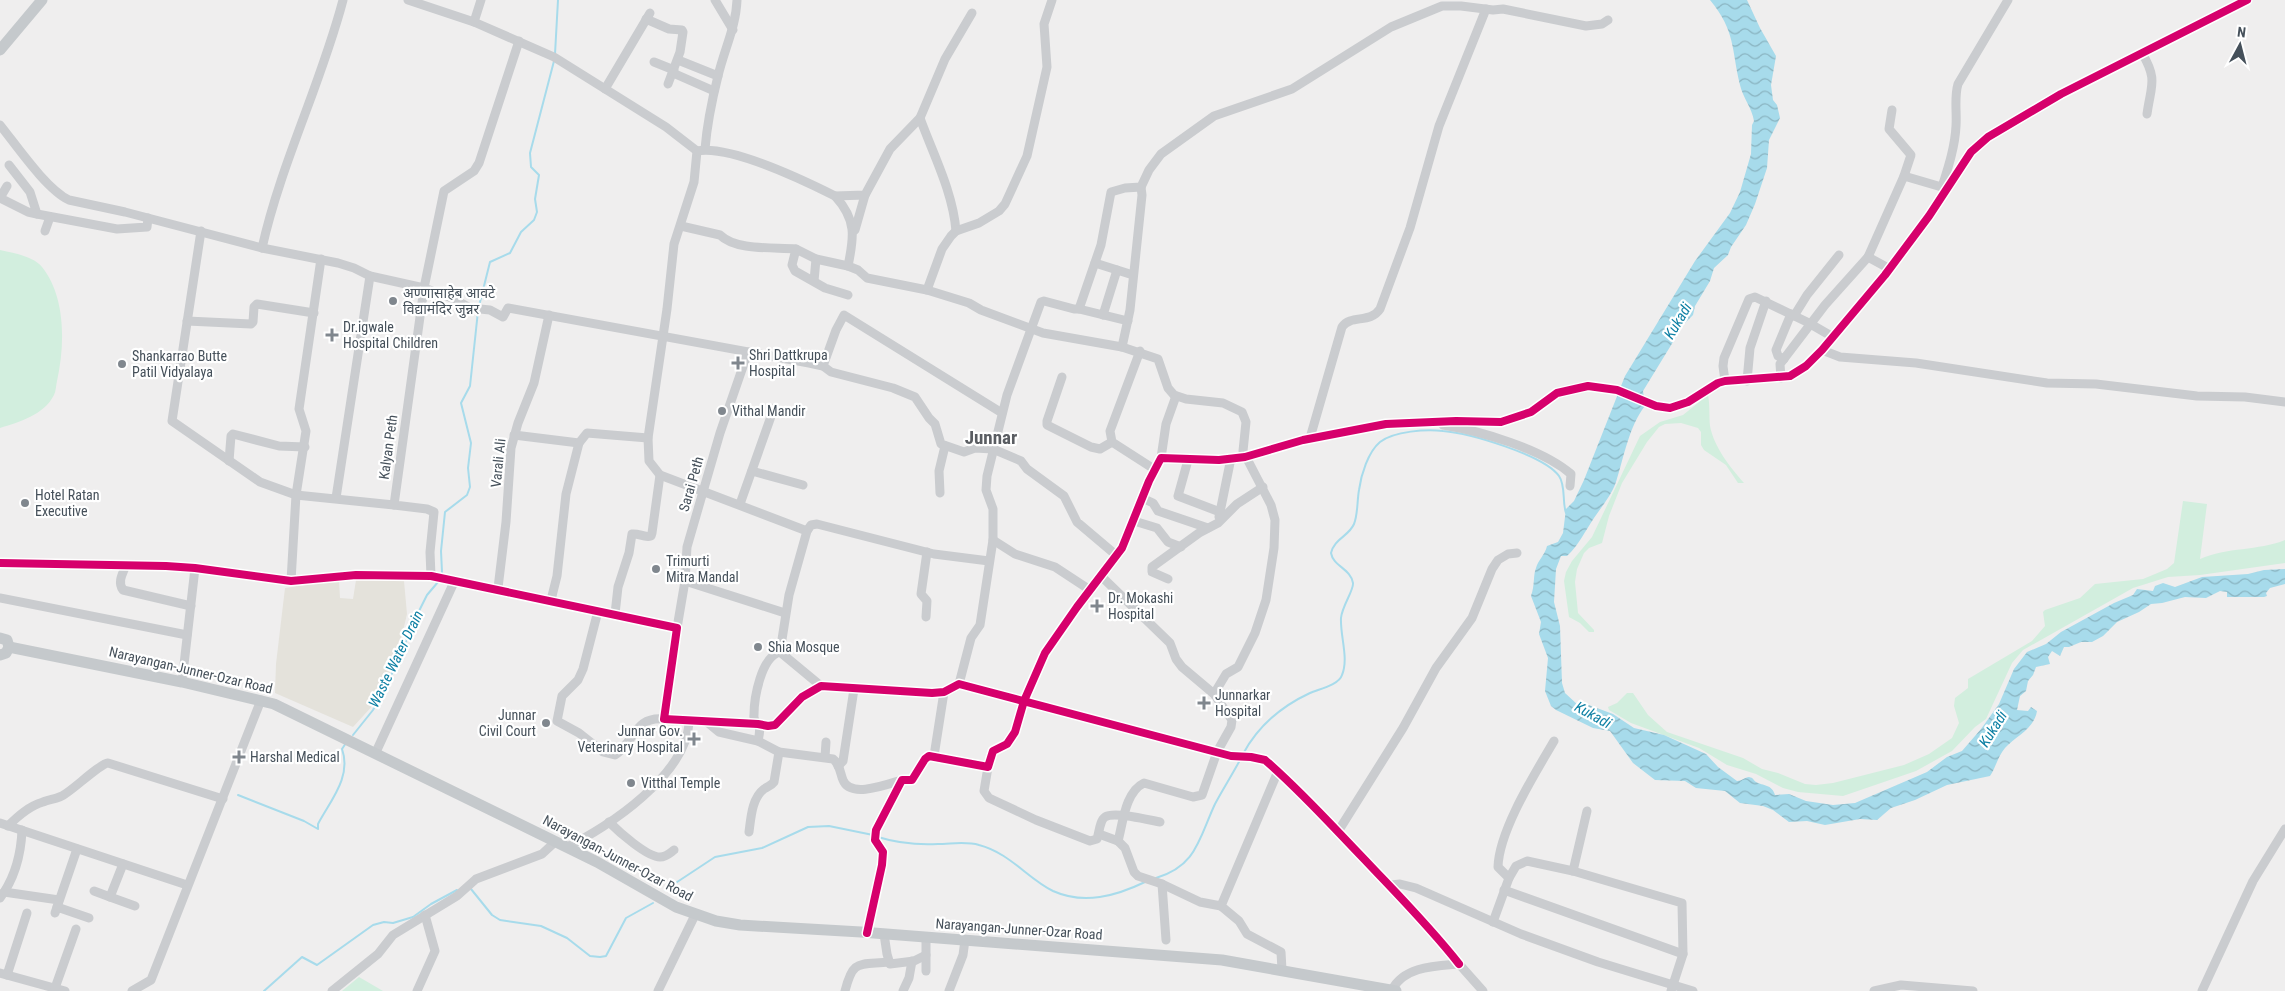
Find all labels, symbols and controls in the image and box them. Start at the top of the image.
north arrow [2215,20,2265,70]
text: N [2236,24,2247,41]
place label: अण्णासाहेब आवटे विद्यामंदिर जुन्नर [403,284,496,319]
marker: अण्णासाहेब आवटे विद्यामंदिर जुन्नर [387,295,399,307]
water label: Kukadi [1660,299,1696,342]
place label: Dr.igwale Hospital Children [343,319,438,351]
marker: Dr.igwale Hospital Children [325,328,339,342]
place label: Shri Dattkrupa Hospital [749,347,828,379]
place label: Shankarrao Butte Patil Vidyalaya [132,348,227,380]
marker: Shri Dattkrupa Hospital [731,356,745,370]
marker: Shankarrao Butte Patil Vidyalaya [116,358,128,370]
place label: Vithal Mandir [732,403,806,419]
marker: Vithal Mandir [716,405,728,417]
street label: Kalyan Peth [376,414,400,480]
district label: Junnar [965,426,1017,449]
street label: Varali Ali [487,438,509,488]
street label: Sarai Peth [676,455,706,513]
place label: Hotel Ratan Executive [35,487,100,519]
marker: Hotel Ratan Executive [19,497,31,509]
place label: Trimurti Mitra Mandal [666,553,739,585]
marker: Trimurti Mitra Mandal [650,563,662,575]
place label: Dr. Mokashi Hospital [1108,590,1173,622]
marker: Dr. Mokashi Hospital [1090,599,1104,613]
water label: Waste Water Drain [365,608,427,710]
place label: Shia Mosque [768,639,840,655]
marker: Shia Mosque [752,641,764,653]
street label: Narayangan-Junner-Ozar Road [108,643,274,697]
place label: Junnarkar Hospital [1215,687,1270,719]
marker: Junnarkar Hospital [1197,696,1211,710]
water label: Kukadi [1572,698,1615,733]
place label: Junnar Civil Court [479,707,536,739]
water label: Kukadi [1975,707,2011,750]
marker: Junnar Civil Court [540,717,552,729]
place label: Junnar Gov. Veterinary Hospital [578,723,683,755]
marker: Junnar Gov. Veterinary Hospital [687,732,701,746]
place label: Harshal Medical [250,749,340,765]
marker: Harshal Medical [232,750,246,764]
place label: Vitthal Temple [641,775,721,791]
marker: Vitthal Temple [625,777,637,789]
street label: Narayangan-Junner-Ozar Road [540,812,696,904]
street label: Narayangan-Junner-Ozar Road [935,915,1103,943]

